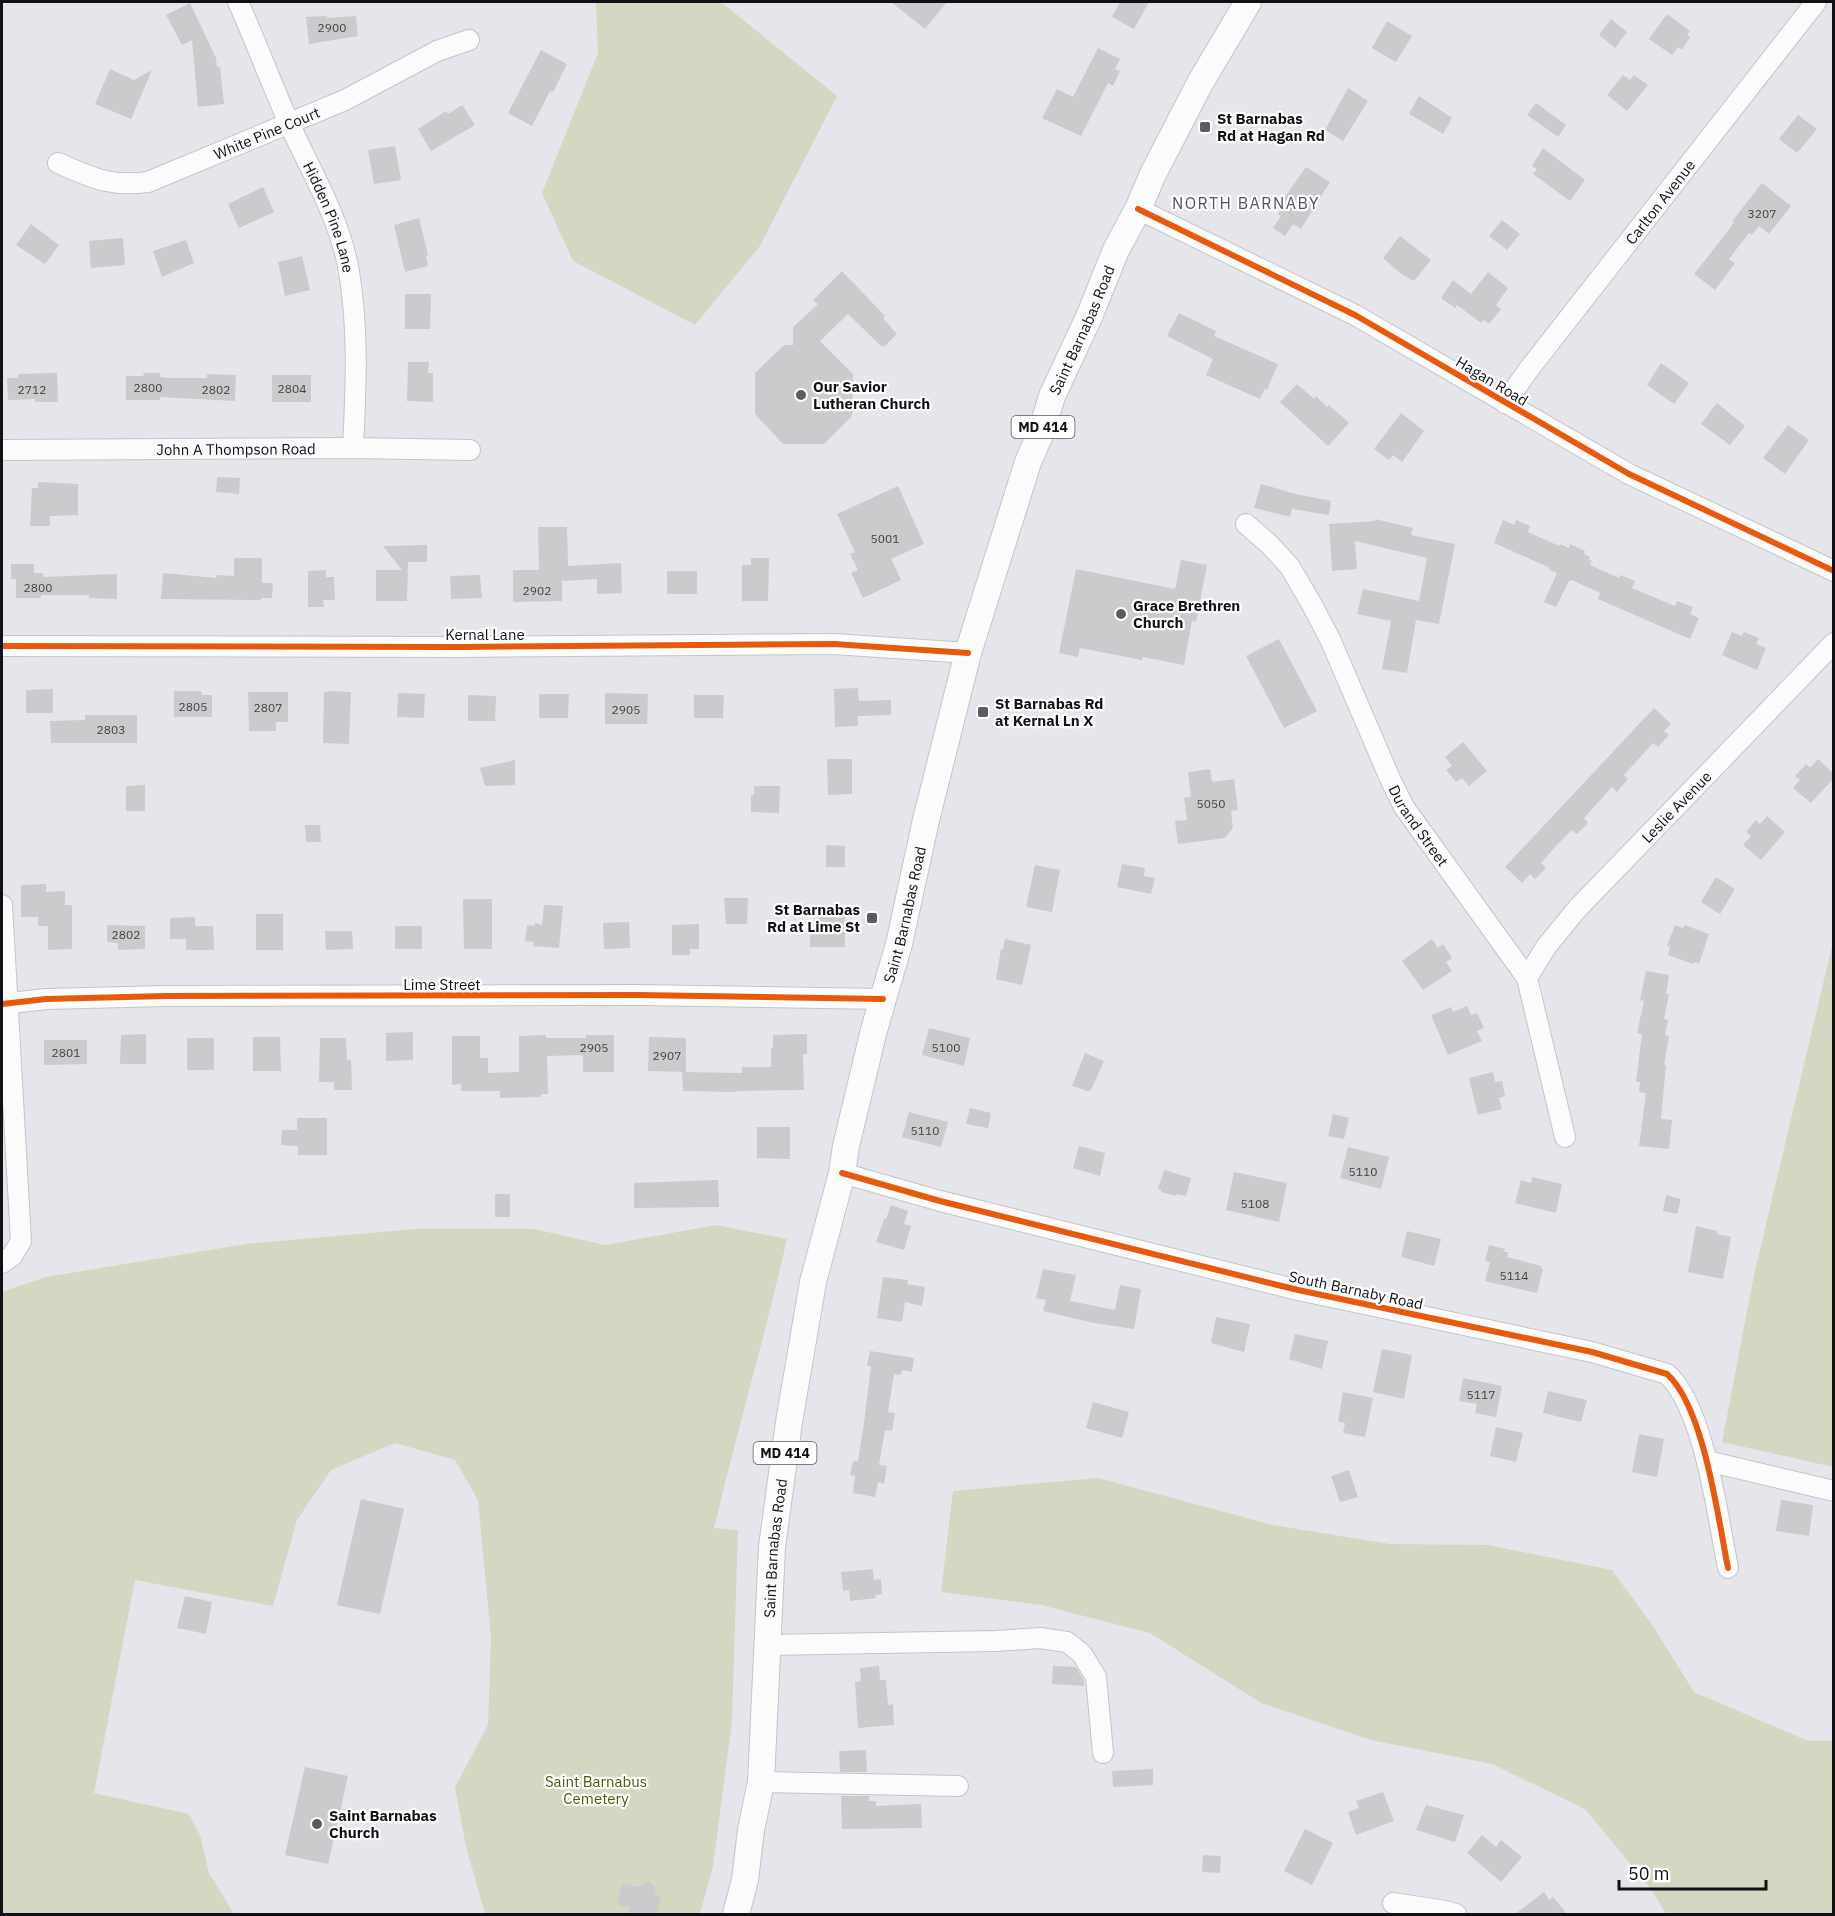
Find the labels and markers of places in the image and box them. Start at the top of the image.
place label: St Barnabas Rd at Hagan Rd [1217,109,1325,145]
marker: St Barnabas Rd at Hagan Rd [1198,120,1212,134]
place label: Our Savior Lutheran Church [813,377,930,413]
marker: Our Savior Lutheran Church [794,388,808,402]
place label: Grace Brethren Church [1133,596,1240,632]
marker: Grace Brethren Church [1114,607,1128,621]
place label: St Barnabas Rd at Kernal Ln X [995,694,1103,730]
marker: St Barnabas Rd at Kernal Ln X [976,705,990,719]
place label: St Barnabas Rd at Lime St [767,900,860,936]
marker: St Barnabas Rd at Lime St [865,911,879,925]
place label: Saint Barnabas Church [329,1806,437,1842]
marker: Saint Barnabas Church [310,1817,324,1831]

